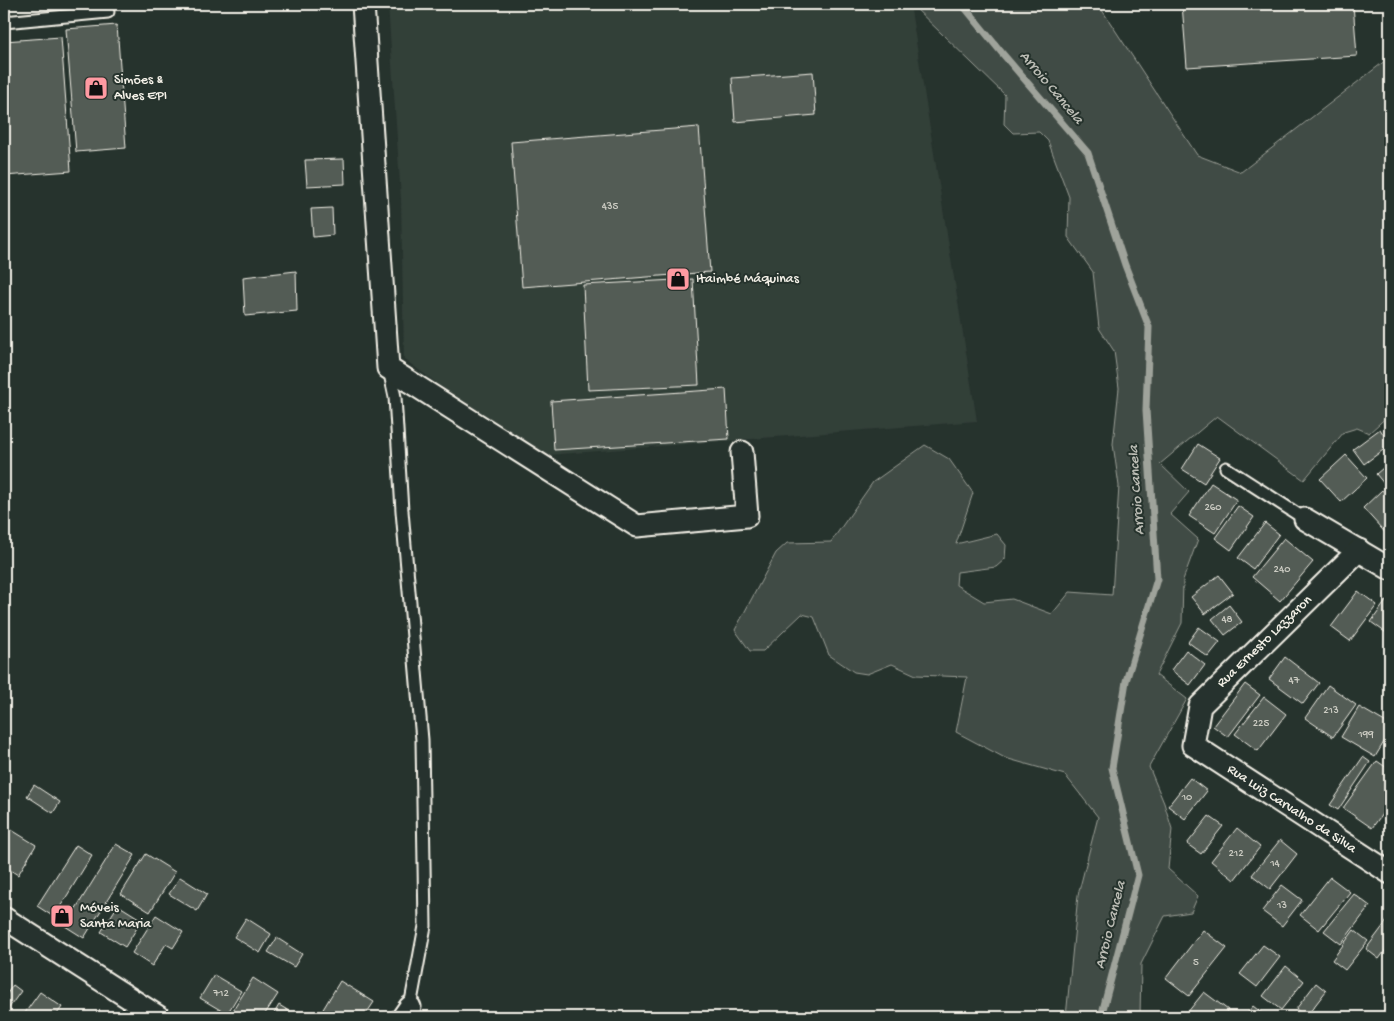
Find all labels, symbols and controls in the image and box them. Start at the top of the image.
water label: Arroio Cancela [1015,48,1088,129]
place label: Simões & Alves EPI [114,72,167,105]
shop icon: Simões & Alves EPI [83,75,109,101]
house number: 435 [602,201,619,213]
shop icon: Itaimbé Máquinas [665,266,691,292]
place label: Itaimbé Máquinas [696,271,800,288]
water label: Arroio Cancela [1125,443,1149,535]
house number: 260 [1204,502,1222,514]
house number: 240 [1274,564,1290,576]
street label: Rua Ernesto Lazzaron [1214,592,1316,692]
house number: 48 [1221,614,1233,626]
house number: 47 [1289,675,1300,687]
house number: 213 [1323,705,1339,717]
house number: 225 [1253,718,1269,730]
house number: 199 [1357,729,1374,741]
street label: Rua Luiz Carvalho da Silva [1224,761,1361,858]
house number: 10 [1181,792,1192,804]
house number: 212 [1228,848,1244,860]
house number: 14 [1269,858,1281,870]
water label: Arroio Cancela [1091,878,1131,971]
place label: Móveis Santa Maria [80,900,152,933]
house number: 13 [1276,900,1287,912]
shop icon: Móveis Santa Maria [49,903,75,929]
house number: 5 [1193,957,1199,969]
house number: 712 [212,988,229,1000]

